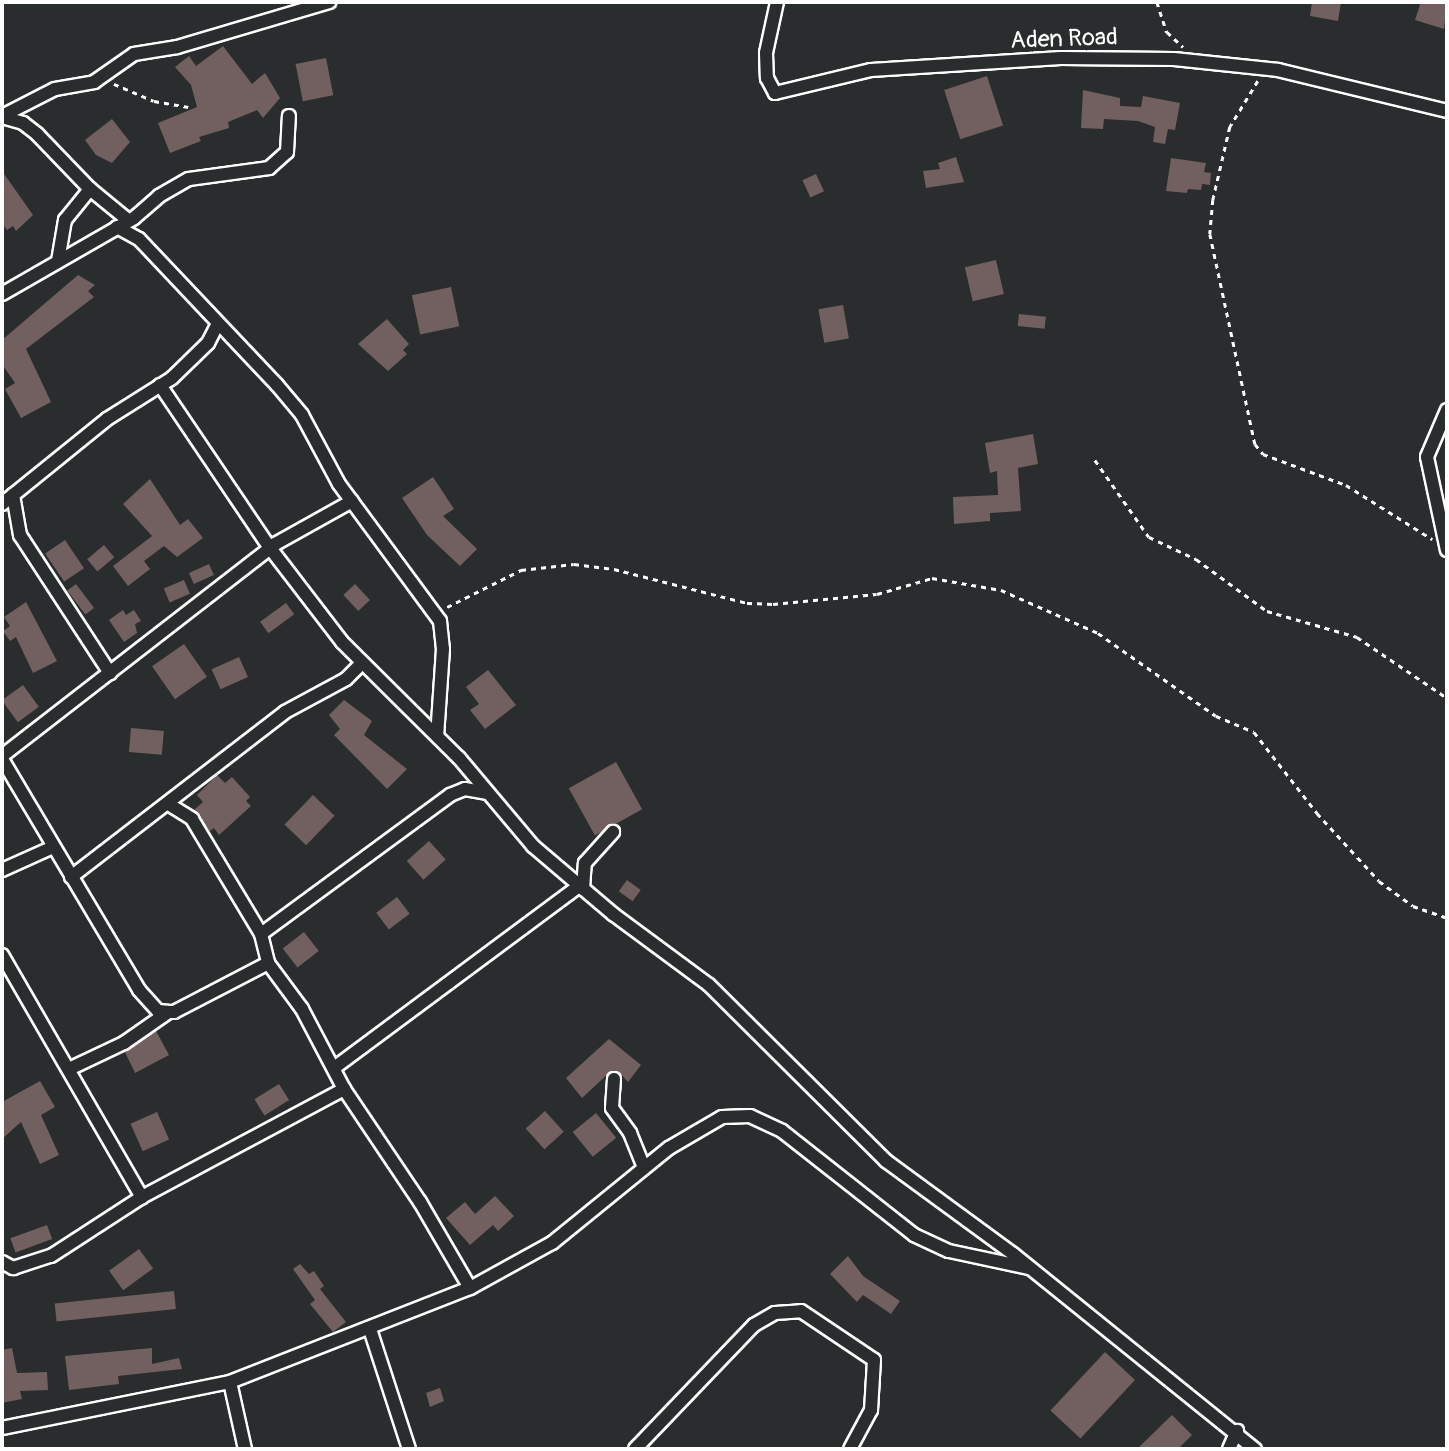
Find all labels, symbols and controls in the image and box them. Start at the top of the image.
street label: Aden Road [1010,23,1118,55]

